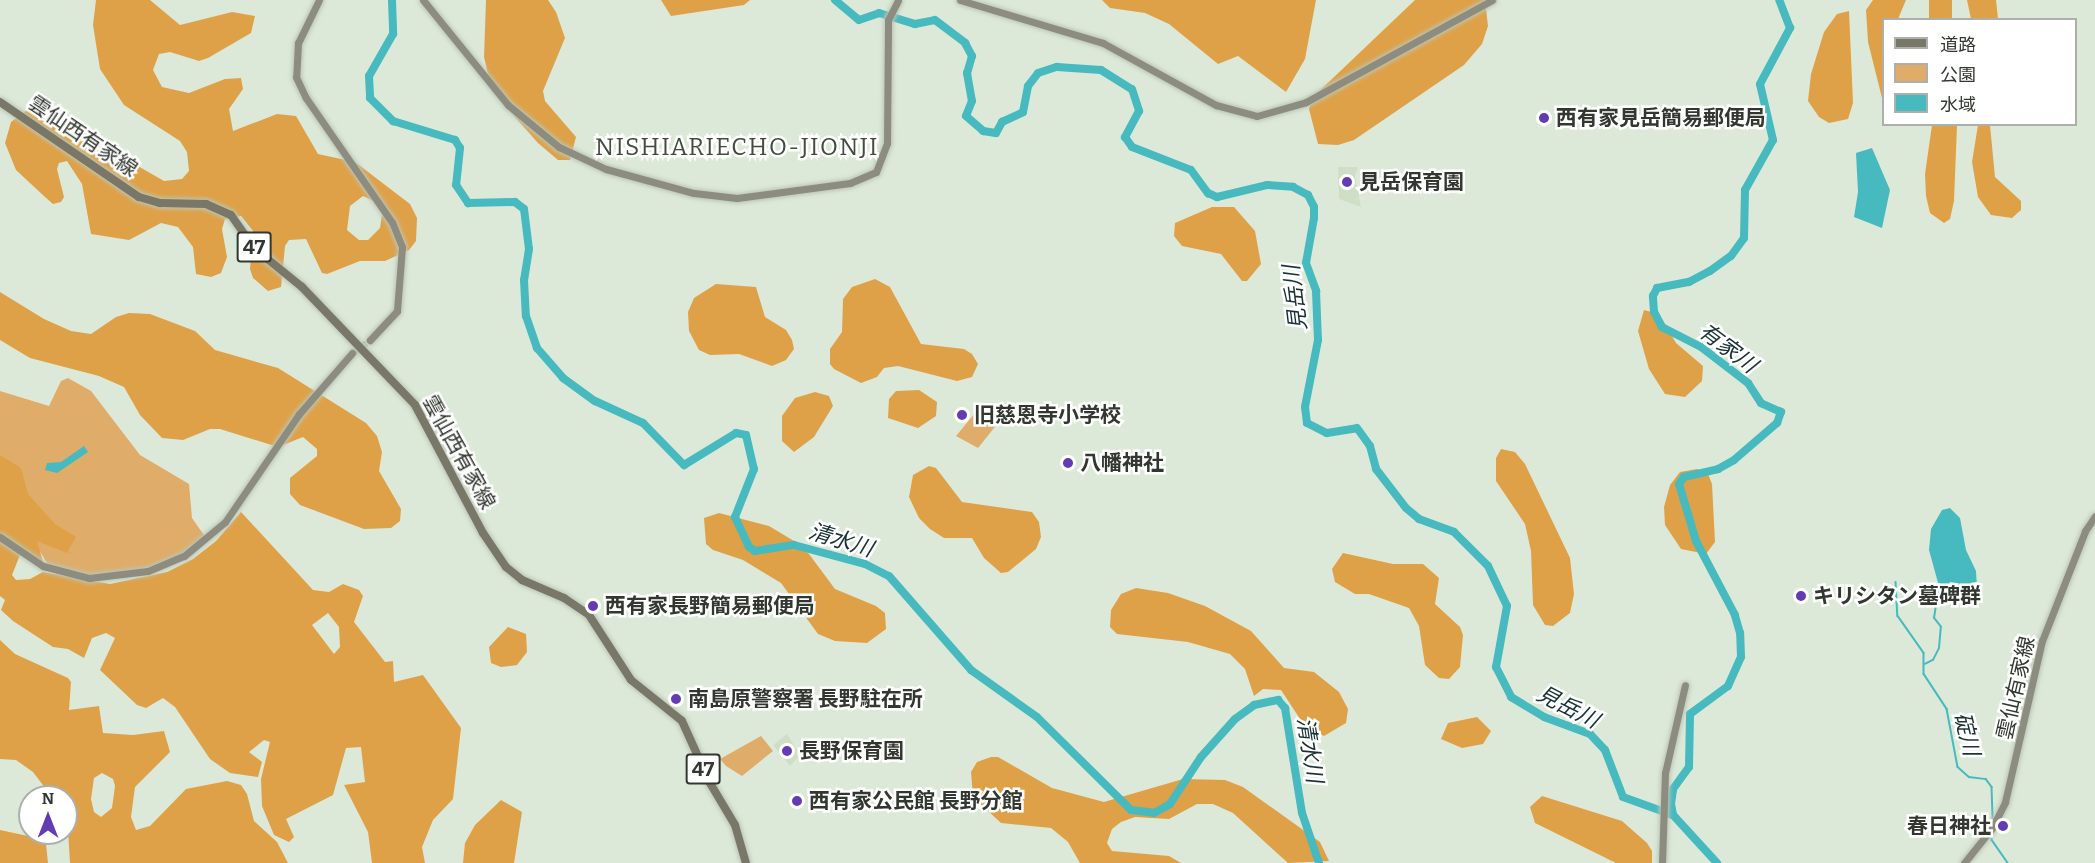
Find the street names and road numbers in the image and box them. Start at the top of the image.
street label: 雲仙西有家線 [24,90,142,182]
road number: 47 [236,230,272,264]
street label: 雲仙西有家線 [417,391,501,513]
street label: 雲仙有家線 [1992,634,2040,742]
road number: 47 [685,752,721,786]

